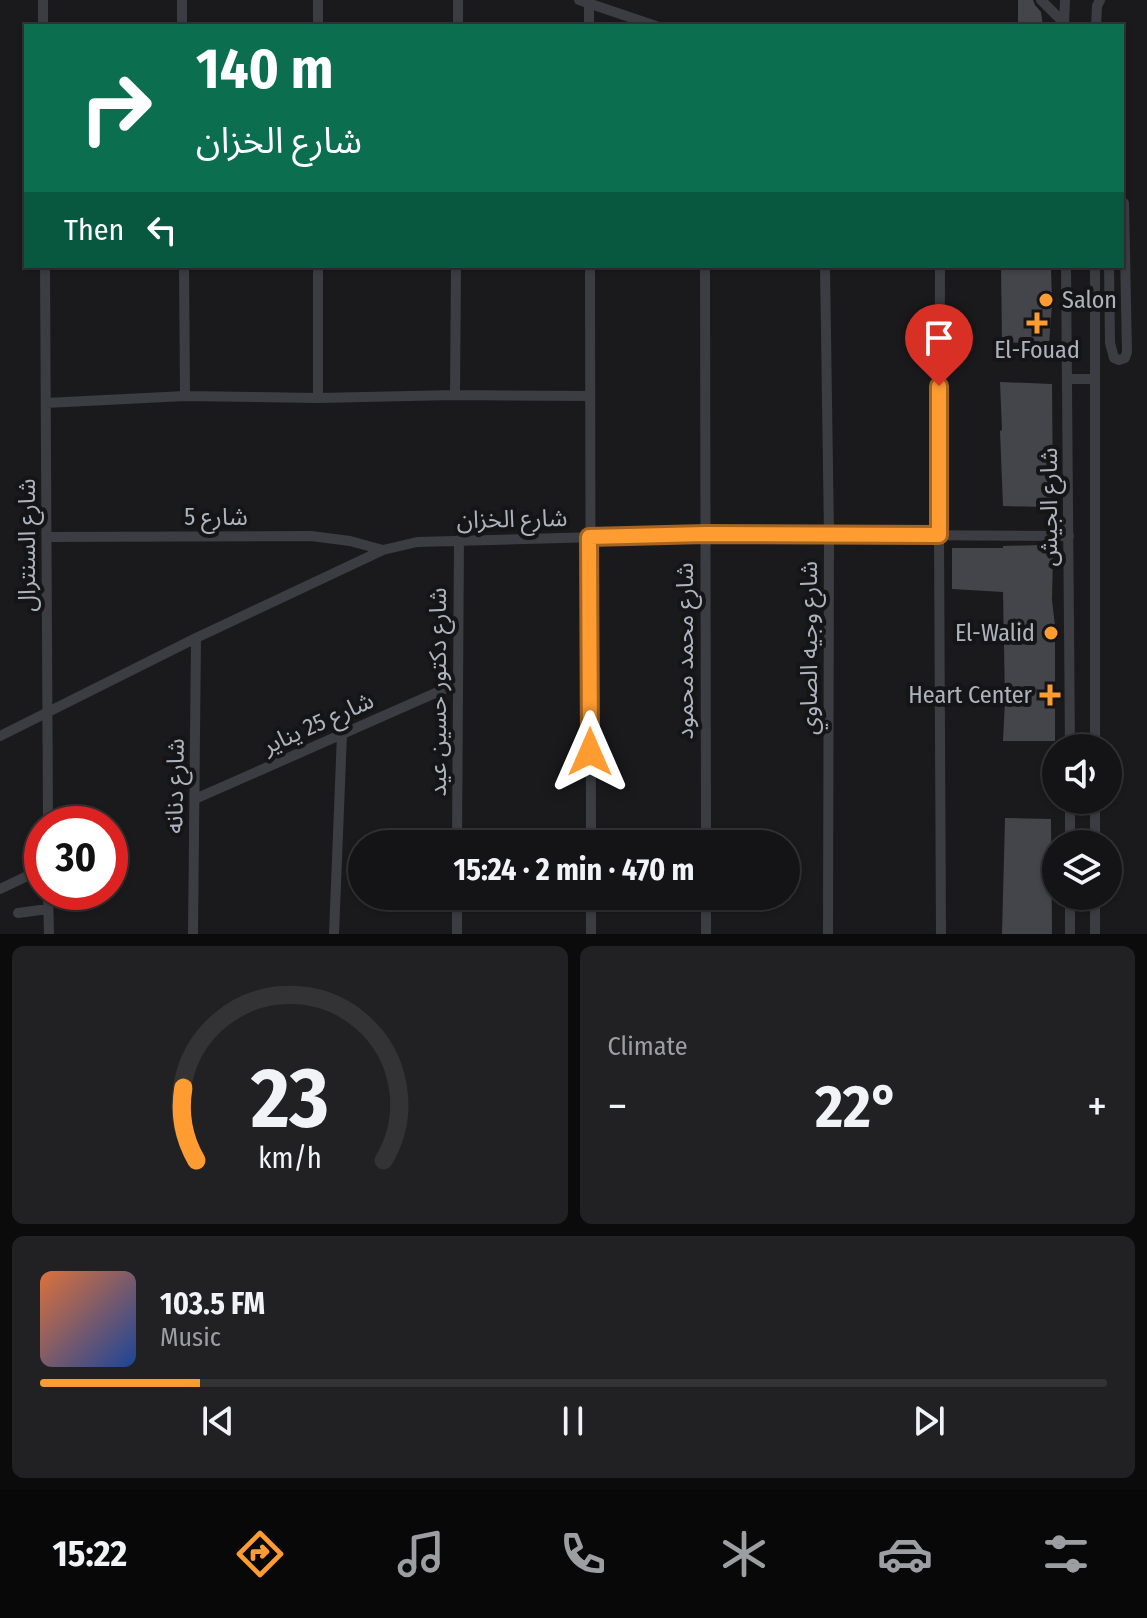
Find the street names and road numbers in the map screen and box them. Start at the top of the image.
street label: شارع الجيش [1035,447,1066,567]
street label: شارع السنترال [13,478,44,612]
street label: شارع 5 [184,503,248,534]
street label: شارع الخزان [456,504,568,537]
street label: شارع وجيه الصاوي [795,561,828,735]
street label: شارع محمد محمود [671,562,702,740]
street label: شارع دكتور حسين عيد [424,588,455,796]
street label: شارع 25 يناير [257,686,379,763]
street label: شارع دنانه [160,738,193,834]

